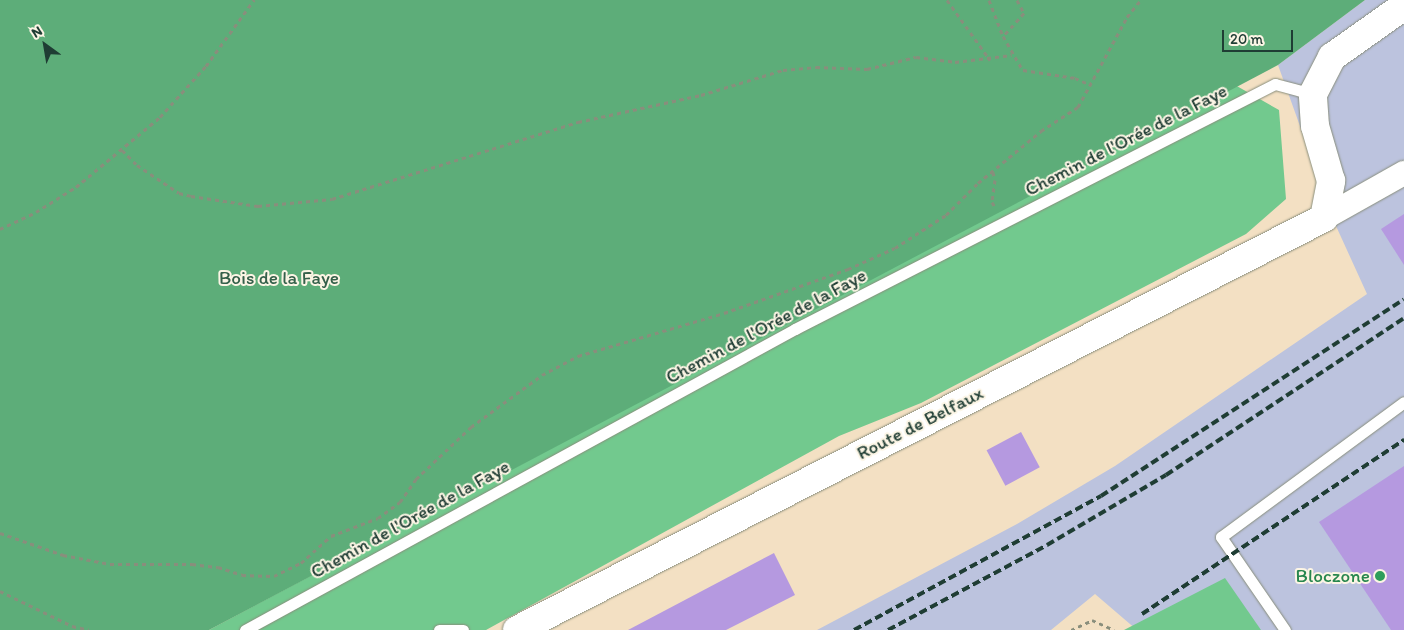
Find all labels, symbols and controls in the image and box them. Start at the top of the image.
north arrow [20,20,70,70]
scale bar [1224,20,1295,52]
text: N [28,22,45,42]
text: 20 m [1230,30,1263,48]
street label: Chemin de l'Orée de la Faye [1022,79,1230,201]
street label: Chemin de l'Orée de la Faye [662,264,870,388]
park label: Bois de la Faye [219,267,339,289]
street label: Route de Belfaux [853,381,987,465]
street label: Chemin de l'Orée de la Faye [307,455,513,583]
place label: Bloczone [1296,565,1370,587]
marker: Bloczone [1374,570,1386,582]

